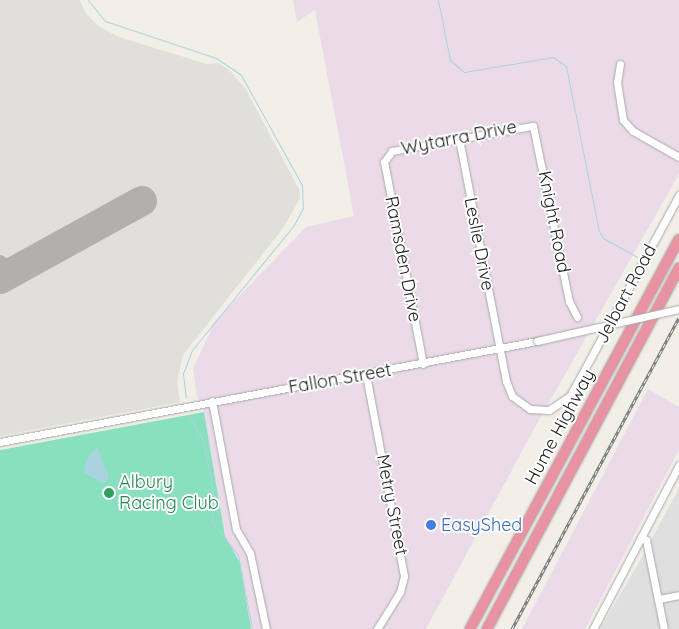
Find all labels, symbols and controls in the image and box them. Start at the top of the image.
street label: Wytarra Drive [399,116,519,160]
street label: Knight Road [534,169,574,275]
street label: Ramsden Drive [380,194,426,324]
street label: Leslie Drive [459,196,499,292]
street label: Jelbart Road [591,241,661,347]
street label: Fallon Street [287,359,393,399]
street label: Hume Highway [520,366,600,488]
street label: Metry Street [372,453,412,557]
place label: Albury Racing Club [119,472,219,514]
marker: Albury Racing Club [103,487,115,499]
place label: EasyShed [441,514,522,536]
marker: EasyShed [425,519,437,531]

